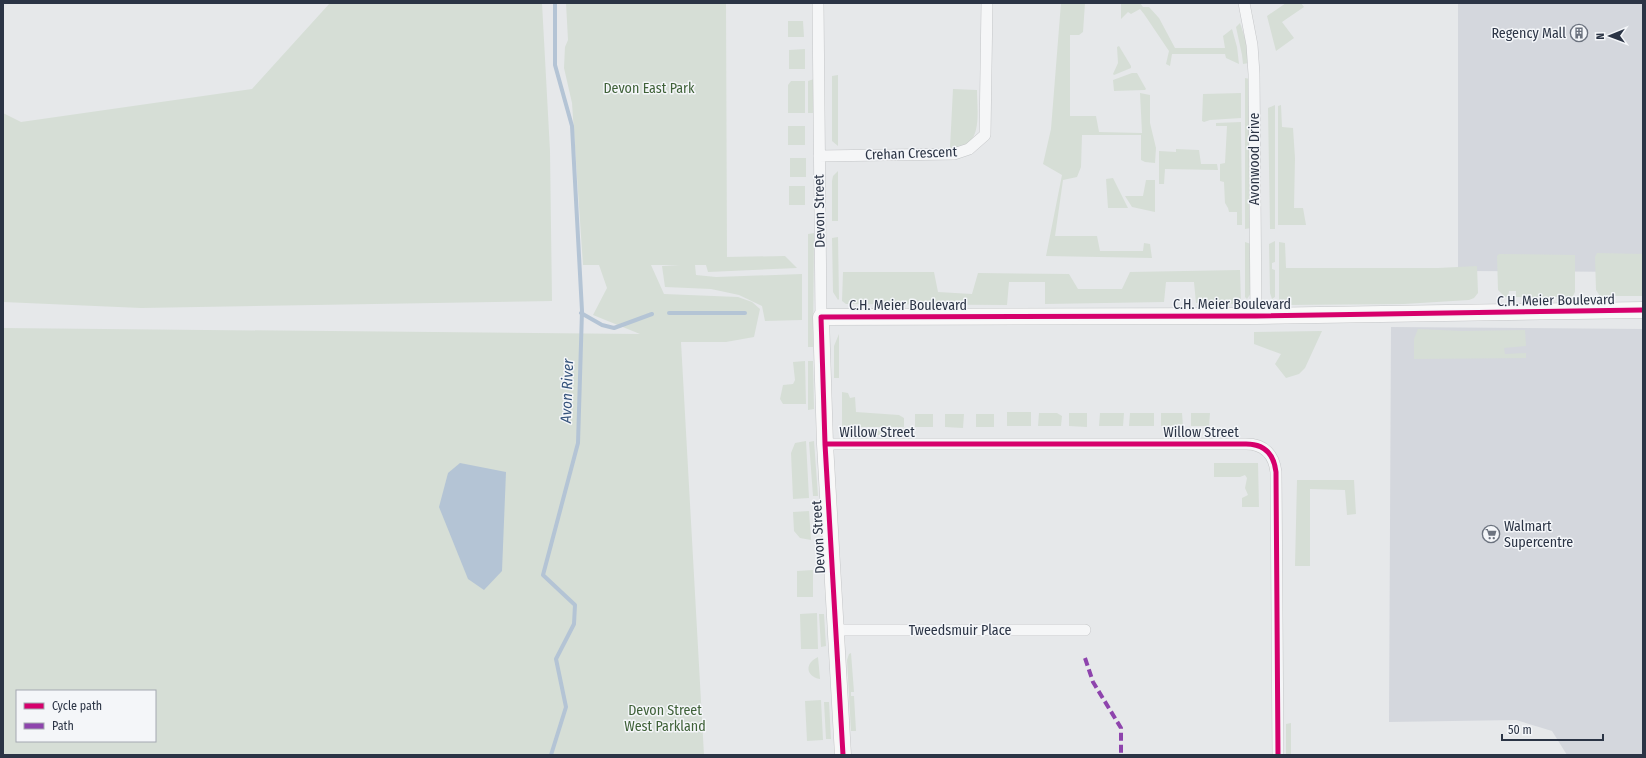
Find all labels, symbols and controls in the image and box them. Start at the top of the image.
north arrow [1590,16,1630,56]
building icon: Regency Mall [1569,23,1589,43]
place label: Regency Mall [1491,25,1566,42]
text: N [1594,33,1607,40]
park label: Devon East Park [603,80,695,97]
street label: Avonwood Drive [1246,113,1263,205]
street label: Crehan Crescent [865,143,958,164]
street label: Devon Street [810,174,829,248]
street label: C.H. Meier Boulevard [1497,291,1615,310]
street label: C.H. Meier Boulevard [1173,296,1291,313]
street label: C.H. Meier Boulevard [849,297,967,314]
water label: Avon River [557,358,577,424]
street label: Willow Street [839,424,915,441]
street label: Willow Street [1163,424,1239,441]
street label: Devon Street [808,499,829,574]
place label: Walmart Supercentre [1504,518,1573,551]
supermarket icon: Walmart Supercentre [1481,524,1501,544]
street label: Tweedsmuir Place [909,622,1011,639]
legend [16,690,156,742]
text: Cycle path [52,699,102,713]
park label: Devon Street West Parkland [624,702,706,735]
scale bar [1502,716,1603,742]
text: Path [52,719,74,733]
text: 50 m [1508,723,1532,737]

